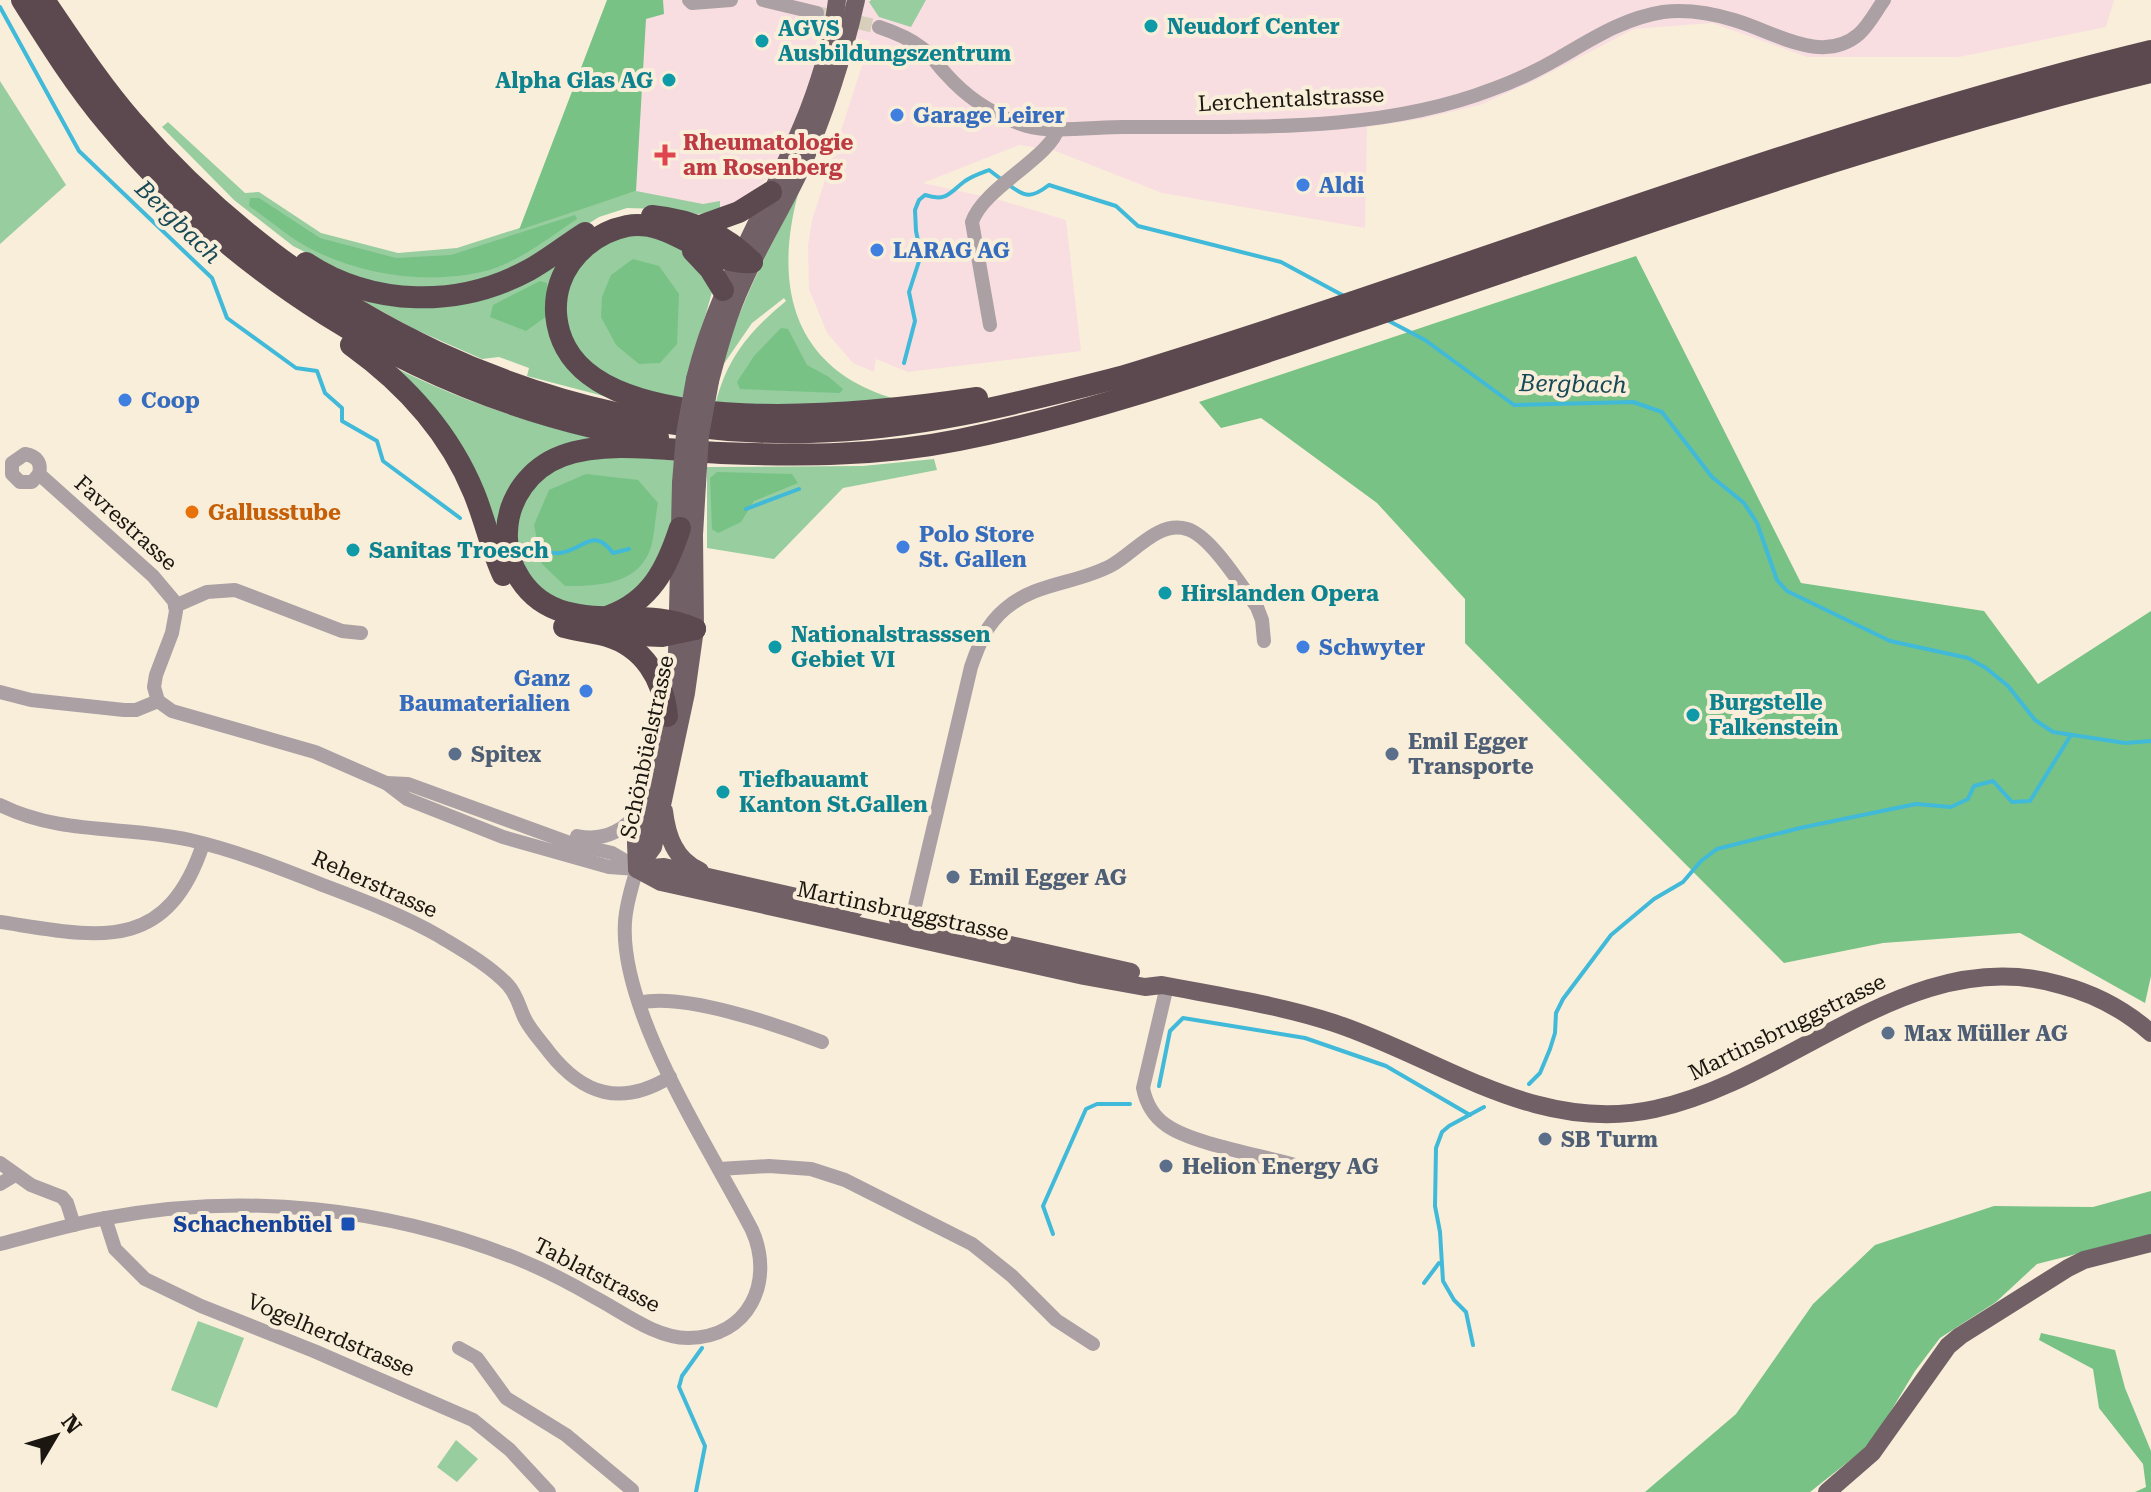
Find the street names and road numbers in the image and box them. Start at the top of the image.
street label: Lerchentalstrasse [1197,82,1385,116]
street label: Favrestrasse [70,470,182,576]
street label: Schönbüelstrasse [615,653,679,841]
street label: Reherstrasse [309,845,441,923]
street label: Martinsbruggstrasse [795,876,1011,946]
street label: Martinsbruggstrasse [1684,968,1890,1086]
street label: Tablatstrasse [530,1232,664,1318]
street label: Vogelherdstrasse [243,1288,419,1382]

